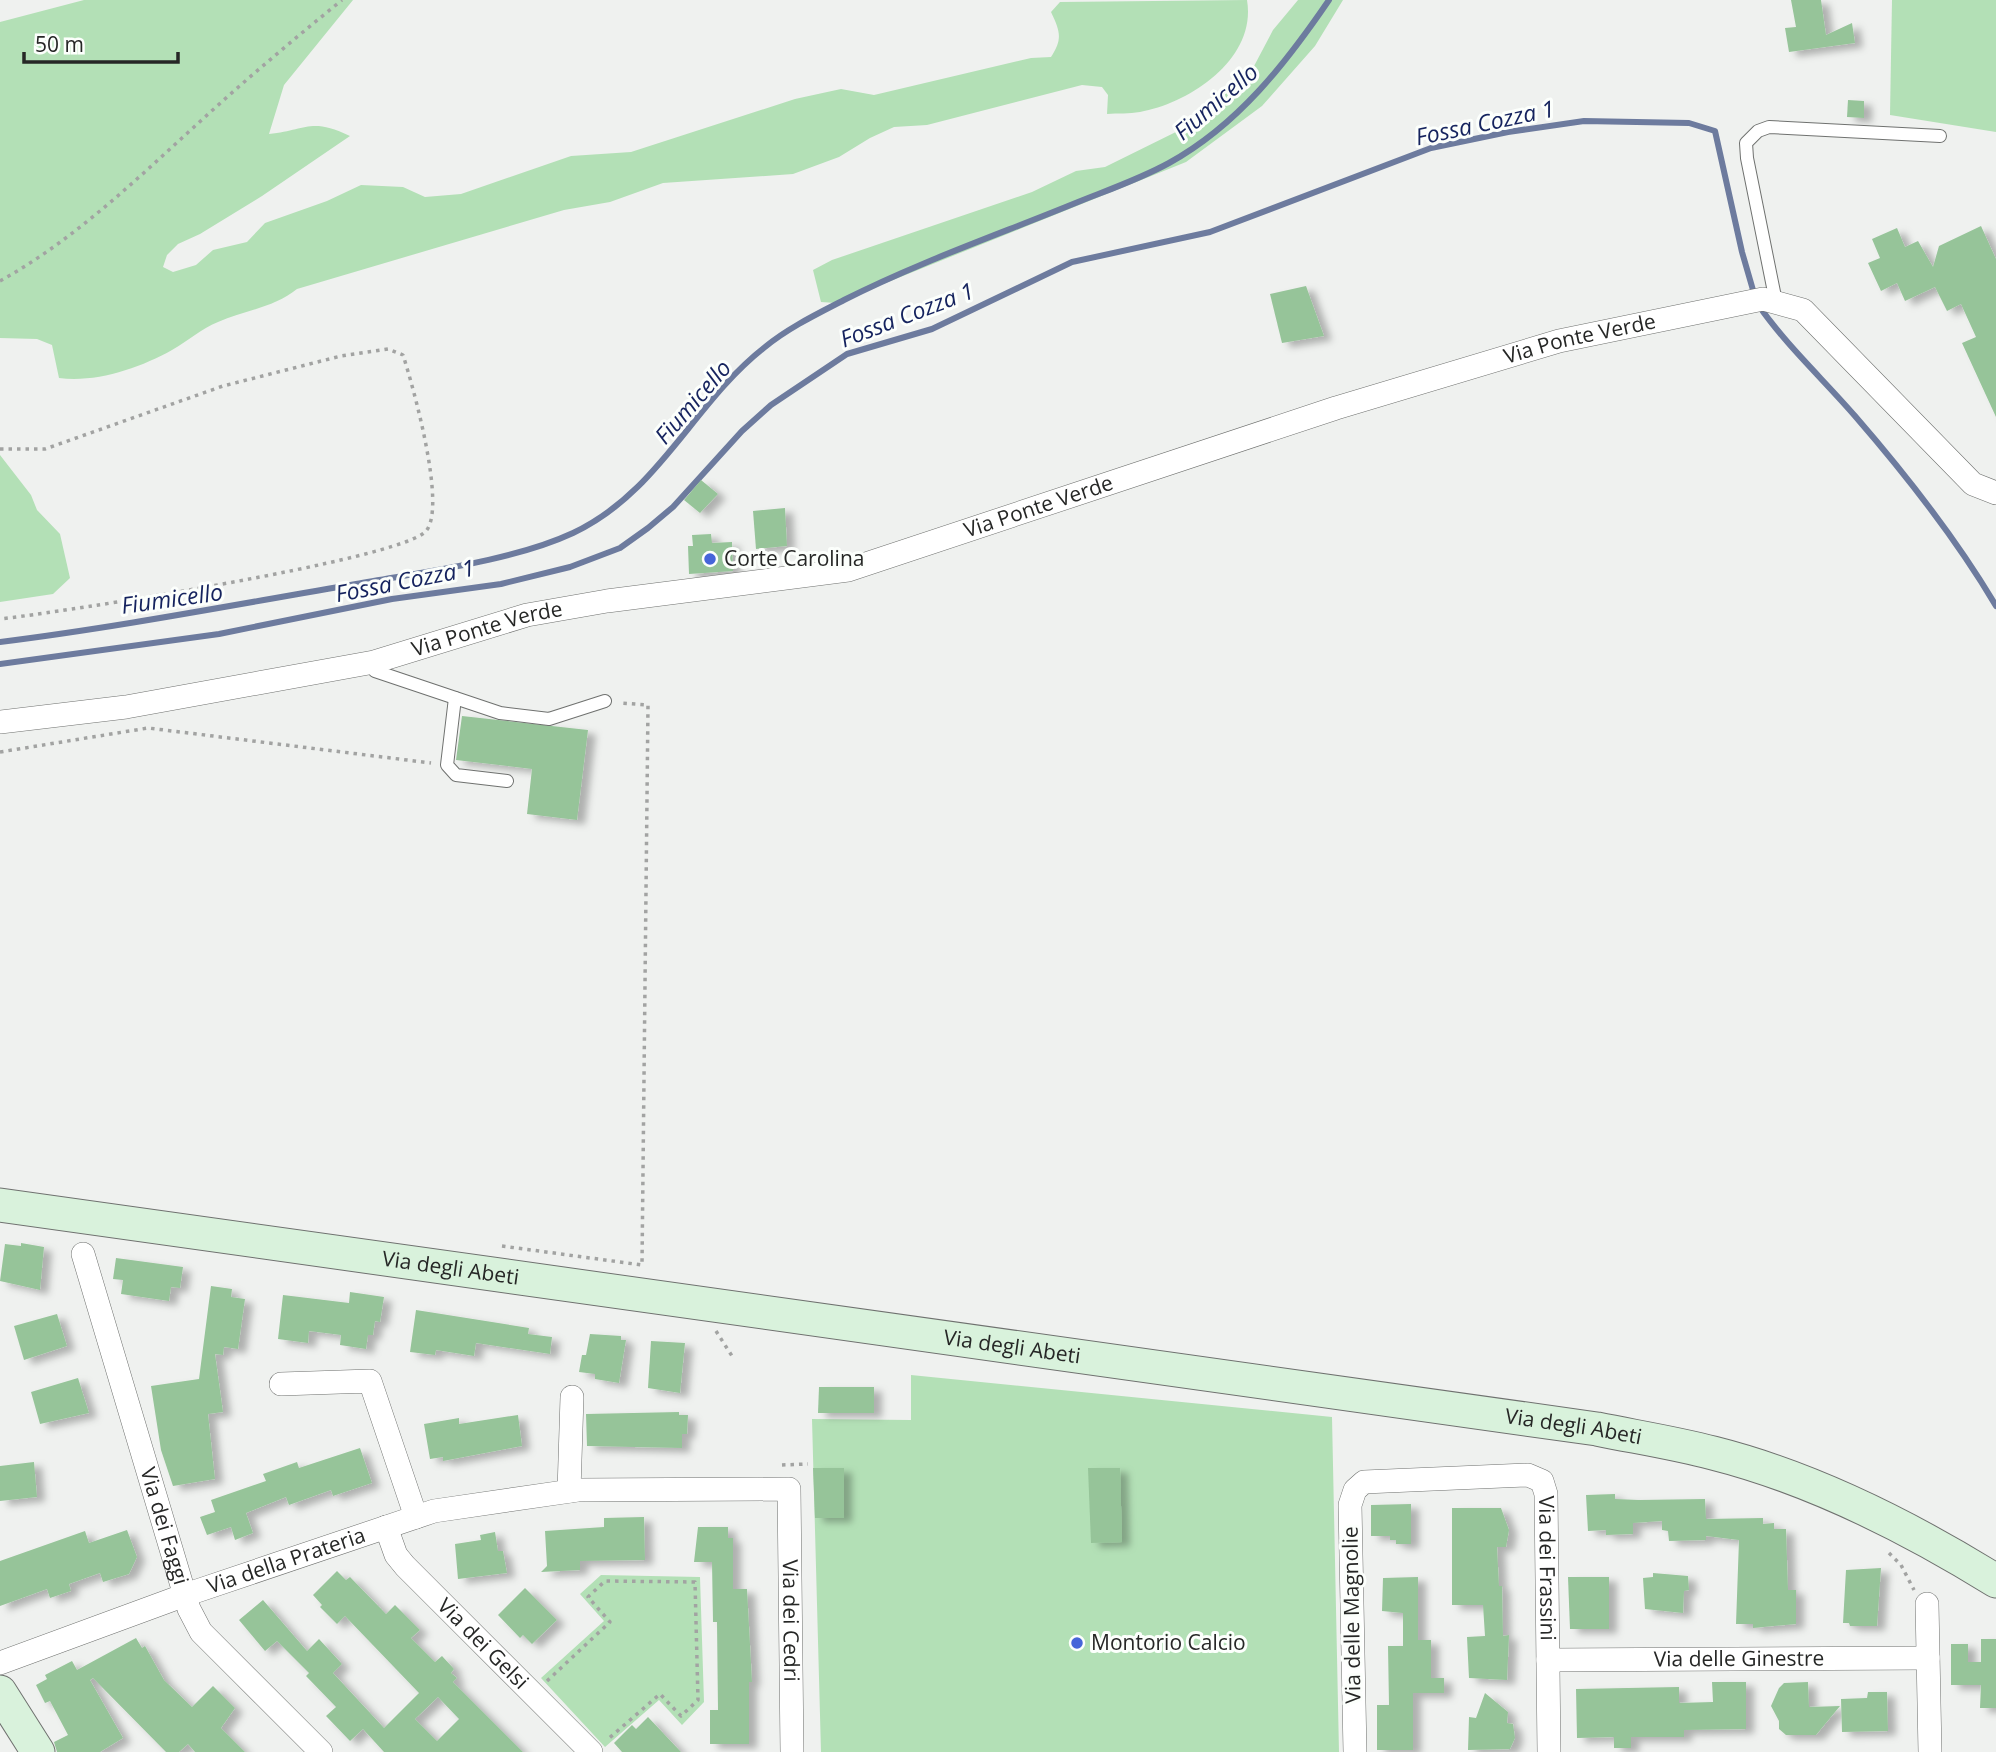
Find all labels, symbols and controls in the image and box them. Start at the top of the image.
scale bar [24,21,178,65]
text: 50 m [35,30,84,58]
water label: Fiumicello [1166,56,1264,147]
water label: Fossa Cozza 1 [1412,92,1557,152]
water label: Fossa Cozza 1 [835,274,978,354]
street label: Via Ponte Verde [1500,306,1658,370]
water label: Fiumicello [647,352,738,450]
street label: Via Ponte Verde [960,468,1116,544]
place label: Corte Carolina [724,544,864,572]
water label: Fossa Cozza 1 [332,551,477,609]
marker: Corte Carolina [702,551,718,567]
water label: Fiumicello [119,575,225,621]
street label: Via Ponte Verde [408,594,564,663]
street label: Via degli Abeti [381,1244,521,1291]
street label: Via degli Abeti [942,1323,1082,1369]
street label: Via degli Abeti [1504,1401,1644,1450]
street label: Via dei Faggi [134,1464,196,1588]
street label: Via dei Frassini [1533,1495,1563,1641]
street label: Via della Prateria [203,1520,369,1600]
street label: Via delle Magnolie [1335,1526,1367,1704]
street label: Via dei Cedri [777,1559,806,1682]
street label: Via dei Gelsi [432,1591,535,1695]
place label: Montorio Calcio [1091,1628,1246,1656]
marker: Montorio Calcio [1069,1635,1085,1651]
street label: Via delle Ginestre [1654,1644,1824,1672]

